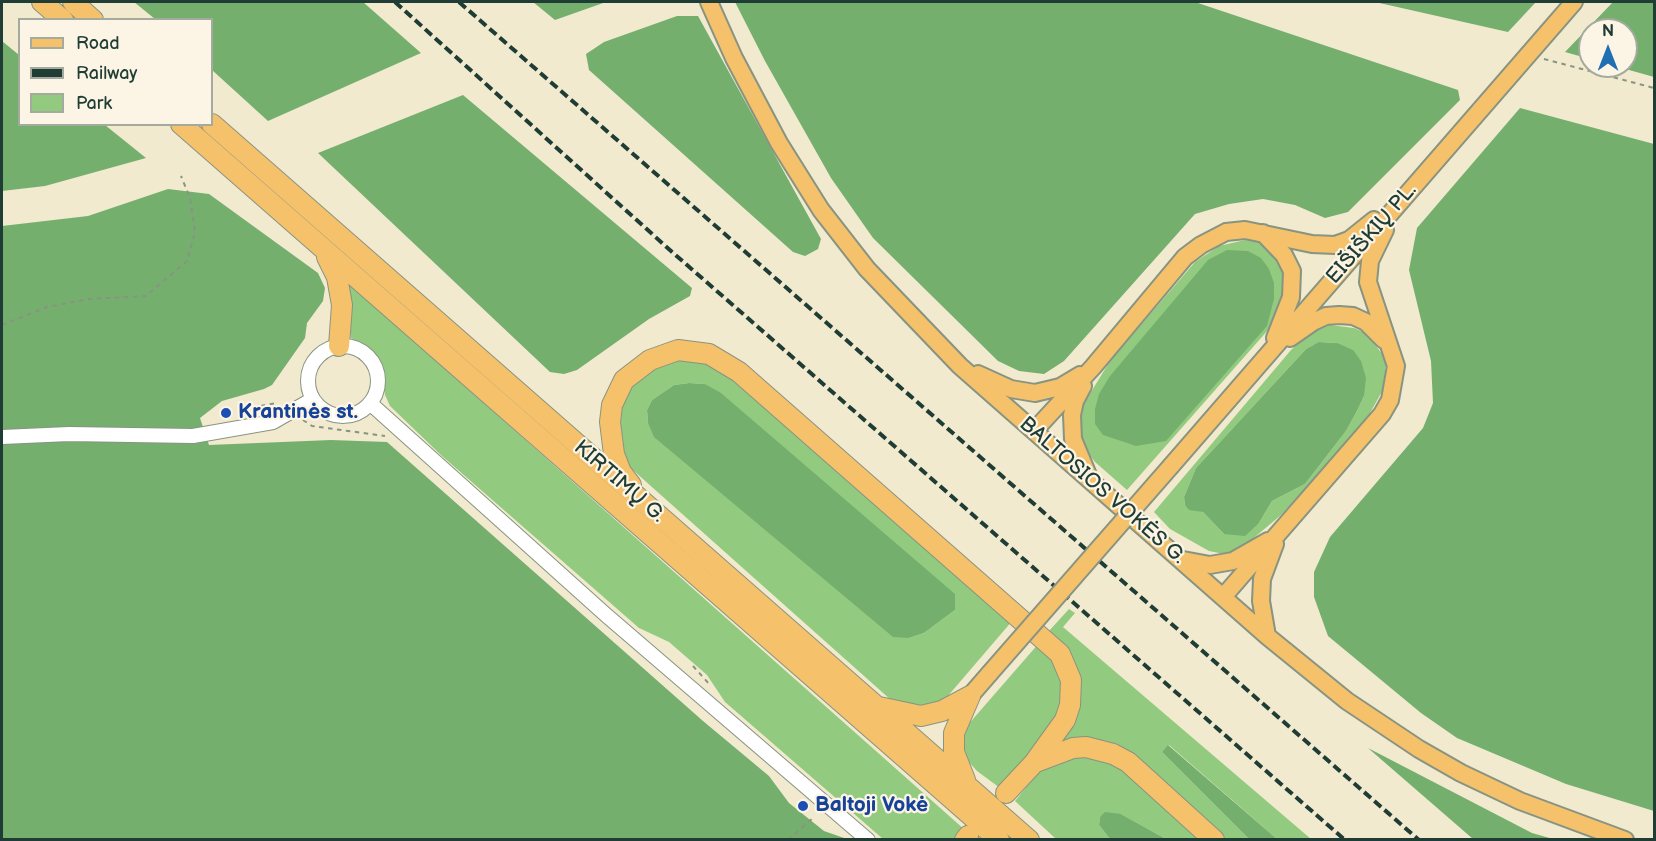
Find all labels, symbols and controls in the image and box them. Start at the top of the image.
legend [18,18,213,126]
north arrow [1578,18,1638,78]
text: N [1602,22,1614,41]
text: Road [76,33,120,54]
text: Railway [76,63,138,84]
text: Park [76,93,112,114]
street label: EIŠIŠKIŲ PL. [1321,178,1423,290]
place label: Krantinės st. [238,400,358,426]
marker: Krantinės st. [219,406,233,420]
street label: BALTOSIOS VOKĖS G. [1014,412,1190,570]
street label: KIRTIMŲ G. [568,435,670,529]
place label: Baltoji Vokė [815,793,928,819]
marker: Baltoji Vokė [796,799,810,813]

